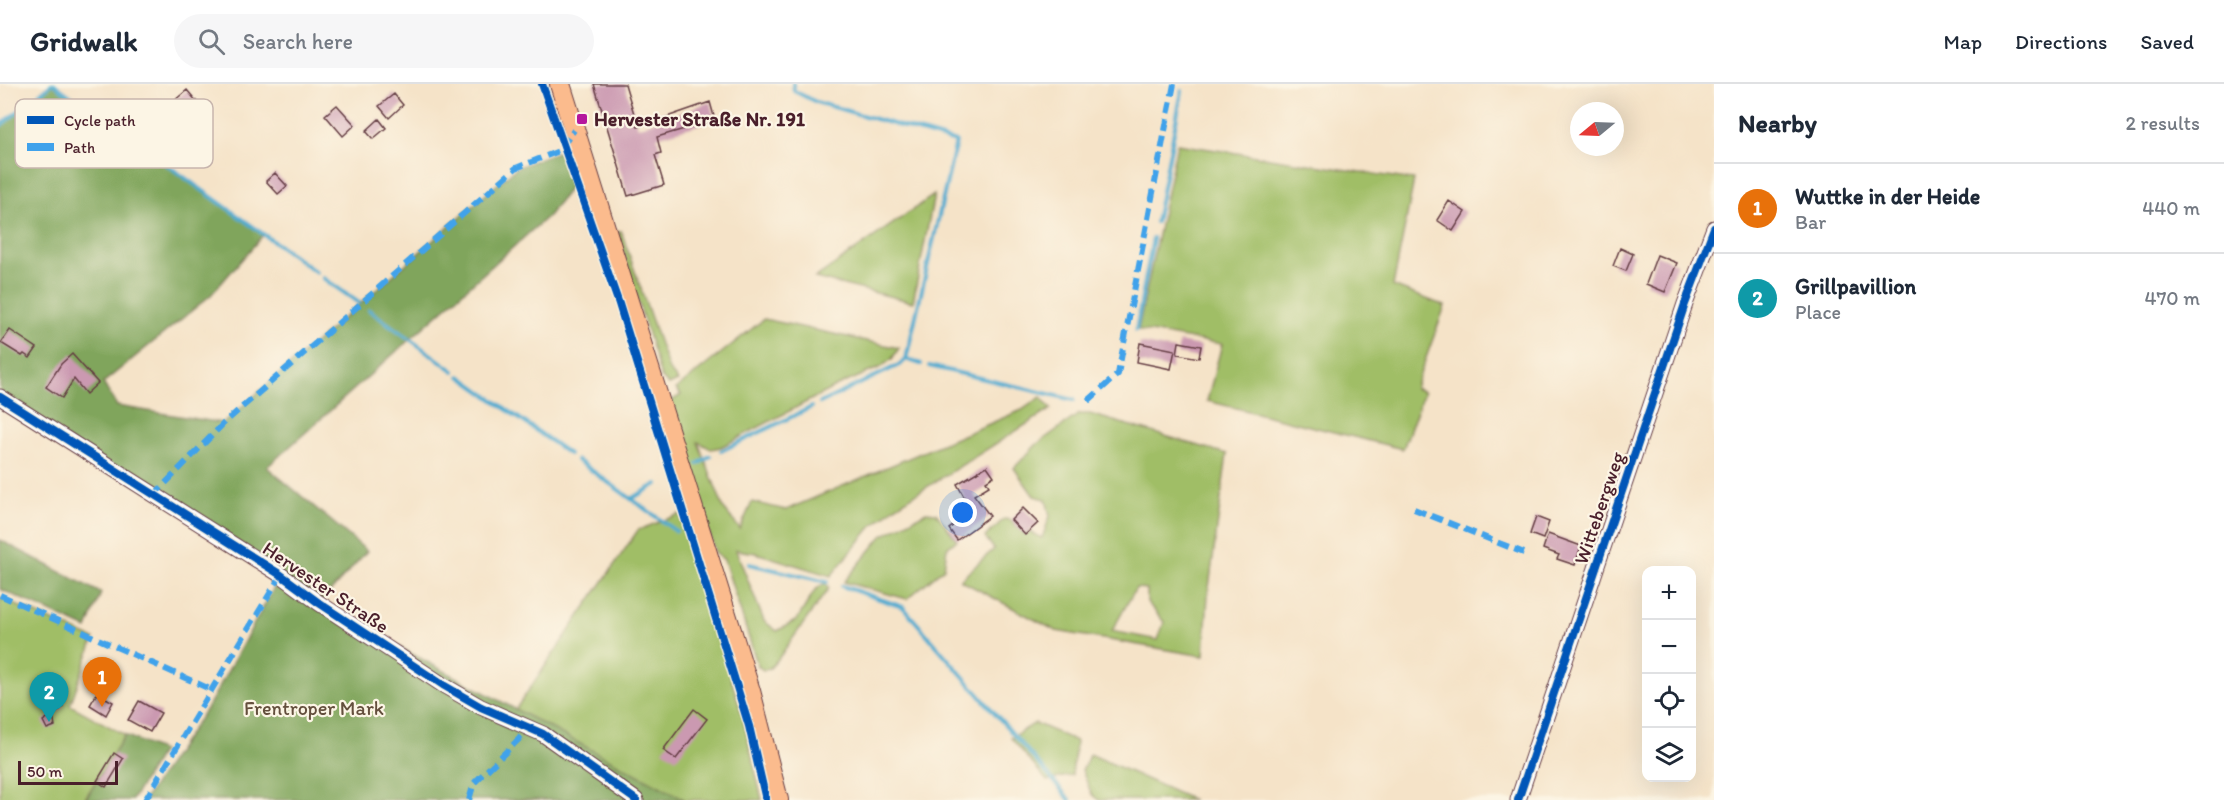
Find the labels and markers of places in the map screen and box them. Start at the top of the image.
place label: Hervester Straße Nr. 191 [594,107,806,131]
marker: Hervester Straße Nr. 191 [575,112,589,126]
pin: 1 [82,658,122,707]
pin: 2 [29,672,68,722]

